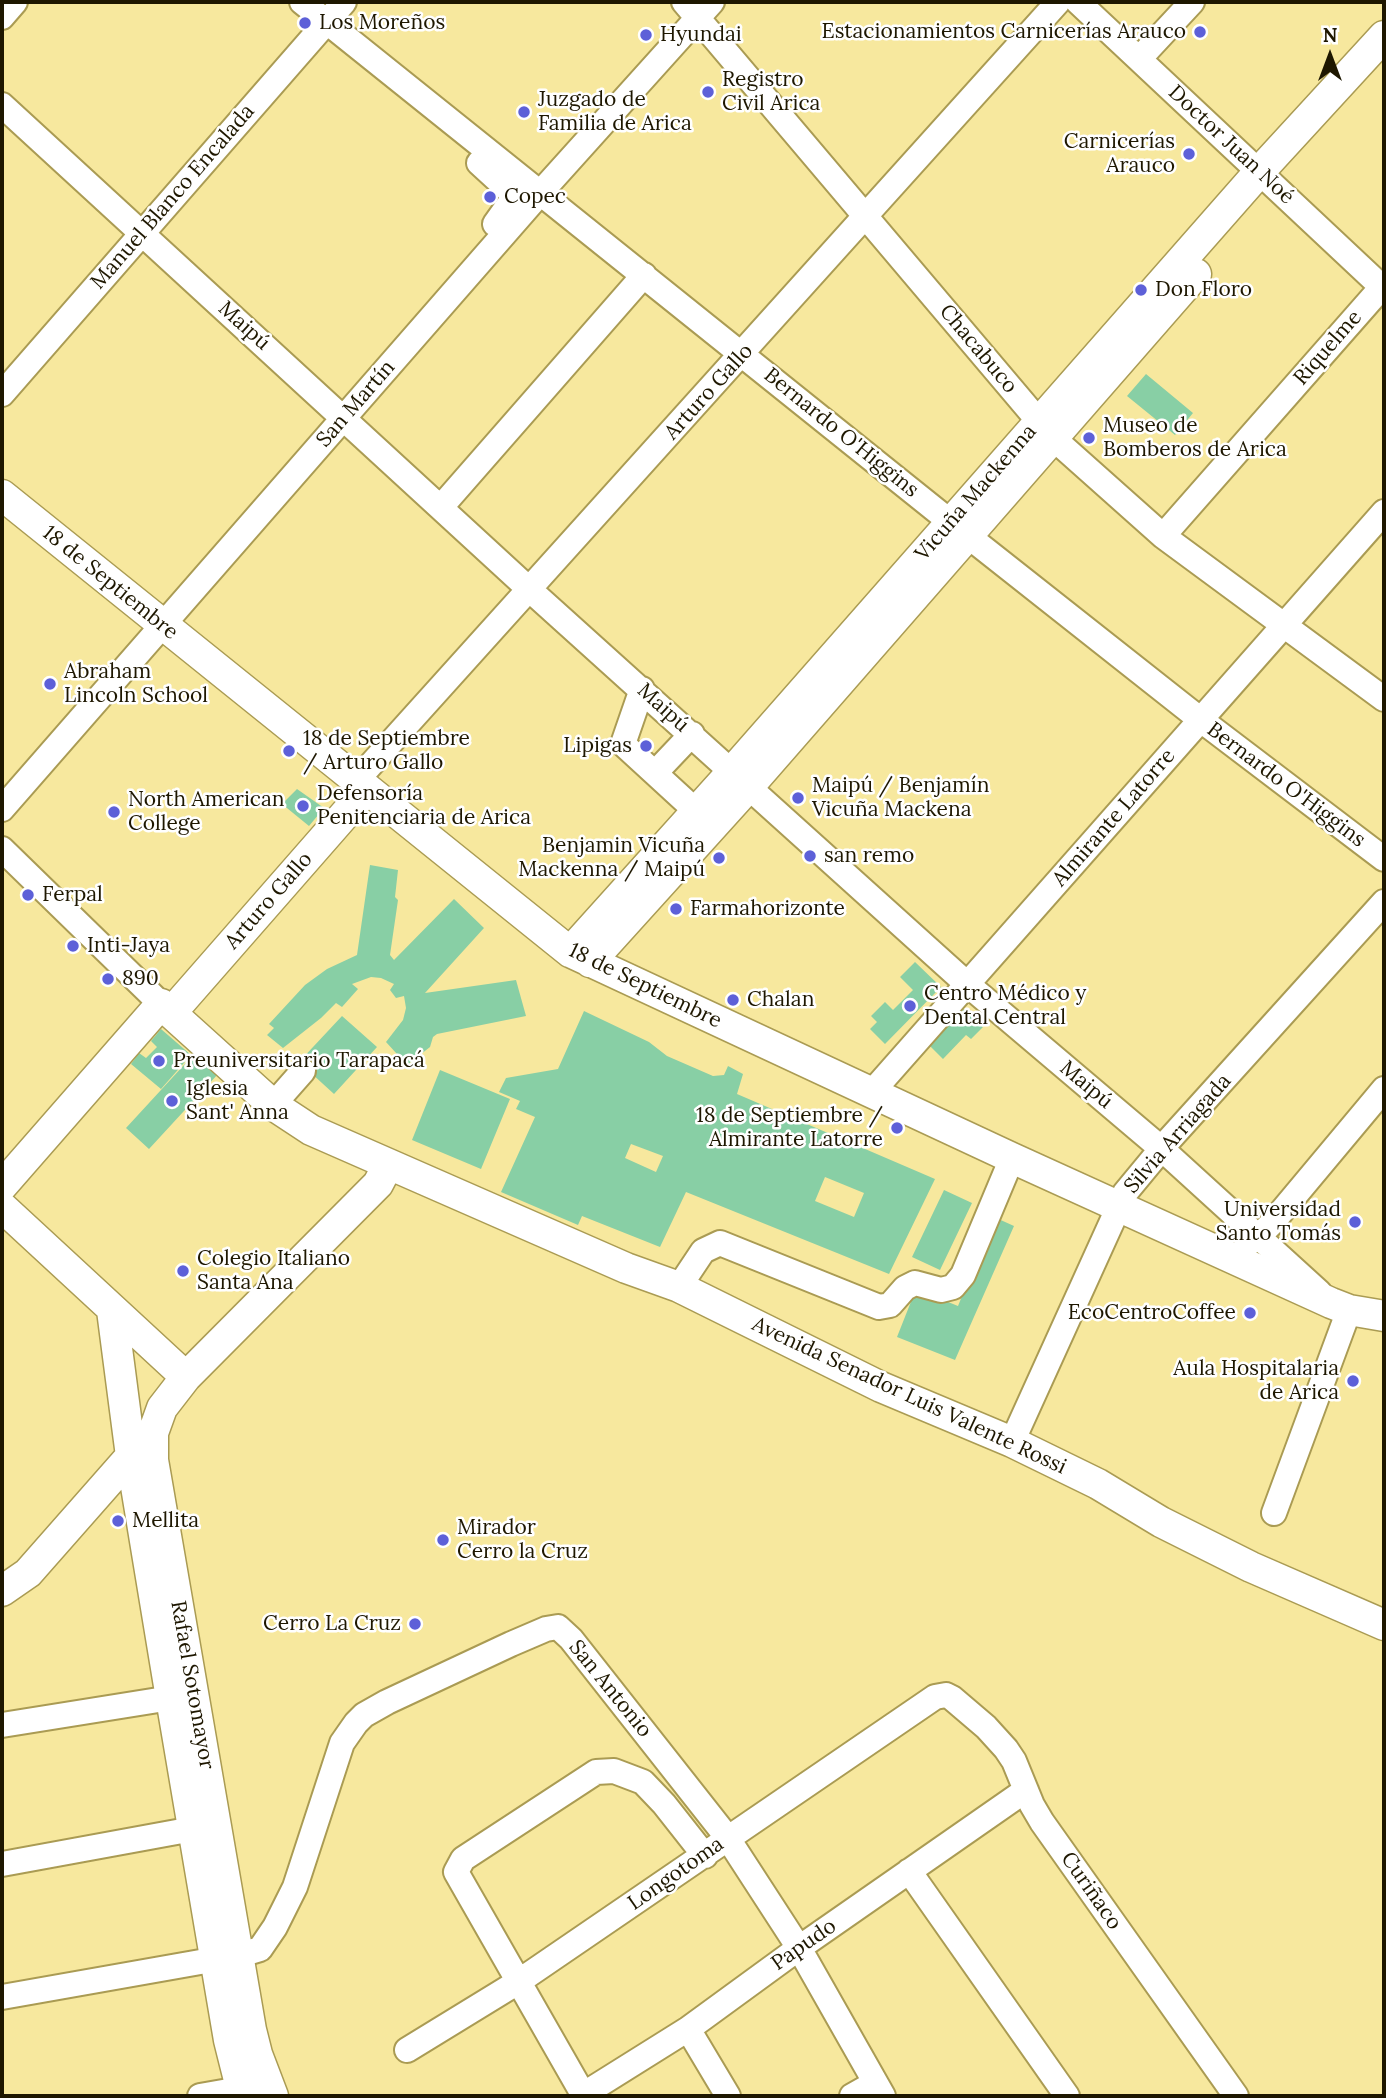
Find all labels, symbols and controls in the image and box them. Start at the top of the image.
place label: Los Moreños [319,10,445,36]
marker: Los Moreños [297,15,313,31]
place label: Estacionamientos Carnicerías Arauco [822,19,1186,45]
north arrow [1295,21,1365,91]
place label: Hyundai [660,22,742,48]
text: N [1323,23,1337,47]
marker: Estacionamientos Carnicerías Arauco [1192,24,1208,40]
marker: Hyundai [638,27,654,43]
place label: Registro Civil Arica [722,67,820,117]
street label: Doctor Juan Noé [1163,80,1299,210]
marker: Registro Civil Arica [700,84,716,100]
place label: Juzgado de Familia de Arica [538,87,692,137]
street label: Manuel Blanco Encalada [86,99,260,295]
marker: Juzgado de Familia de Arica [516,104,532,120]
place label: Carnicerías Arauco [1064,129,1175,179]
marker: Carnicerías Arauco [1181,146,1197,162]
place label: Copec [504,184,566,210]
marker: Copec [482,189,498,205]
place label: Don Floro [1155,277,1252,303]
marker: Don Floro [1133,282,1149,298]
street label: Maipú [213,296,275,356]
street label: Chacabuco [934,299,1022,399]
street label: Riquelme [1289,305,1367,391]
street label: Arturo Gallo [659,339,759,445]
street label: San Martín [311,355,401,453]
street label: Bernardo O'Higgins [759,363,923,503]
place label: Museo de Bomberos de Arica [1103,413,1287,463]
street label: Vicuña Mackenna [910,420,1042,566]
marker: Museo de Bomberos de Arica [1081,430,1097,446]
street label: 18 de Septiembre [37,521,183,645]
place label: Abraham Lincoln School [64,659,208,709]
marker: Abraham Lincoln School [42,676,58,692]
street label: Maipú [632,678,694,738]
street label: Bernardo O'Higgins [1202,717,1370,853]
place label: 18 de Septiembre / Arturo Gallo [303,726,470,776]
place label: Lipigas [563,733,632,759]
marker: Lipigas [638,738,654,754]
marker: 18 de Septiembre / Arturo Gallo [281,743,297,759]
street label: Almirante Latorre [1047,744,1181,892]
place label: Maipú / Benjamín Vicuña Mackena [812,773,989,823]
place label: Defensoría Penitenciaria de Arica [317,781,531,831]
place label: North American College [128,787,285,837]
marker: Maipú / Benjamín Vicuña Mackena [790,790,806,806]
marker: Defensoría Penitenciaria de Arica [295,798,311,814]
marker: North American College [106,804,122,820]
place label: Benjamin Vicuña Mackenna / Maipú [518,833,705,883]
place label: san remo [824,843,914,869]
street label: Arturo Gallo [220,847,318,955]
marker: san remo [802,848,818,864]
marker: Benjamin Vicuña Mackenna / Maipú [711,850,727,866]
place label: Ferpal [42,882,103,908]
marker: Ferpal [20,887,36,903]
place label: Farmahorizonte [690,896,845,922]
marker: Farmahorizonte [668,901,684,917]
place label: Inti-Jaya [87,933,170,959]
marker: Inti-Jaya [65,938,81,954]
street label: 18 de Septiembre [564,938,726,1034]
place label: 890 [122,966,159,992]
marker: 890 [100,971,116,987]
place label: Centro Médico y Dental Central [924,981,1086,1031]
place label: Chalan [747,987,814,1013]
marker: Chalan [725,992,741,1008]
marker: Centro Médico y Dental Central [902,998,918,1014]
place label: Preuniversitario Tarapacá [173,1048,425,1074]
marker: Preuniversitario Tarapacá [151,1053,167,1069]
street label: Maipú [1055,1056,1117,1114]
street label: Silvia Arriagada [1119,1069,1237,1199]
place label: Iglesia Sant' Anna [186,1076,289,1126]
marker: Iglesia Sant' Anna [164,1093,180,1109]
place label: 18 de Septiembre / Almirante Latorre [696,1103,883,1153]
marker: 18 de Septiembre / Almirante Latorre [889,1120,905,1136]
place label: Universidad Santo Tomás [1216,1197,1341,1247]
marker: Universidad Santo Tomás [1347,1214,1363,1230]
place label: Colegio Italiano Santa Ana [197,1246,350,1296]
marker: Colegio Italiano Santa Ana [175,1263,191,1279]
place label: EcoCentroCoffee [1068,1300,1236,1326]
marker: EcoCentroCoffee [1242,1305,1258,1321]
street label: Avenida Senador Luis Valente Rossi [748,1312,1070,1480]
place label: Aula Hospitalaria de Arica [1173,1356,1339,1406]
marker: Aula Hospitalaria de Arica [1345,1373,1361,1389]
place label: Mellita [132,1508,199,1534]
marker: Mellita [110,1513,126,1529]
place label: Mirador Cerro la Cruz [457,1515,588,1565]
marker: Mirador Cerro la Cruz [435,1532,451,1548]
street label: Rafael Sotomayor [165,1599,219,1771]
place label: Cerro La Cruz [263,1611,401,1637]
marker: Cerro La Cruz [407,1616,423,1632]
street label: San Antonio [563,1635,657,1743]
street label: Longotoma [623,1832,729,1916]
street label: Curiñaco [1055,1847,1127,1935]
street label: Papudo [767,1914,841,1976]

